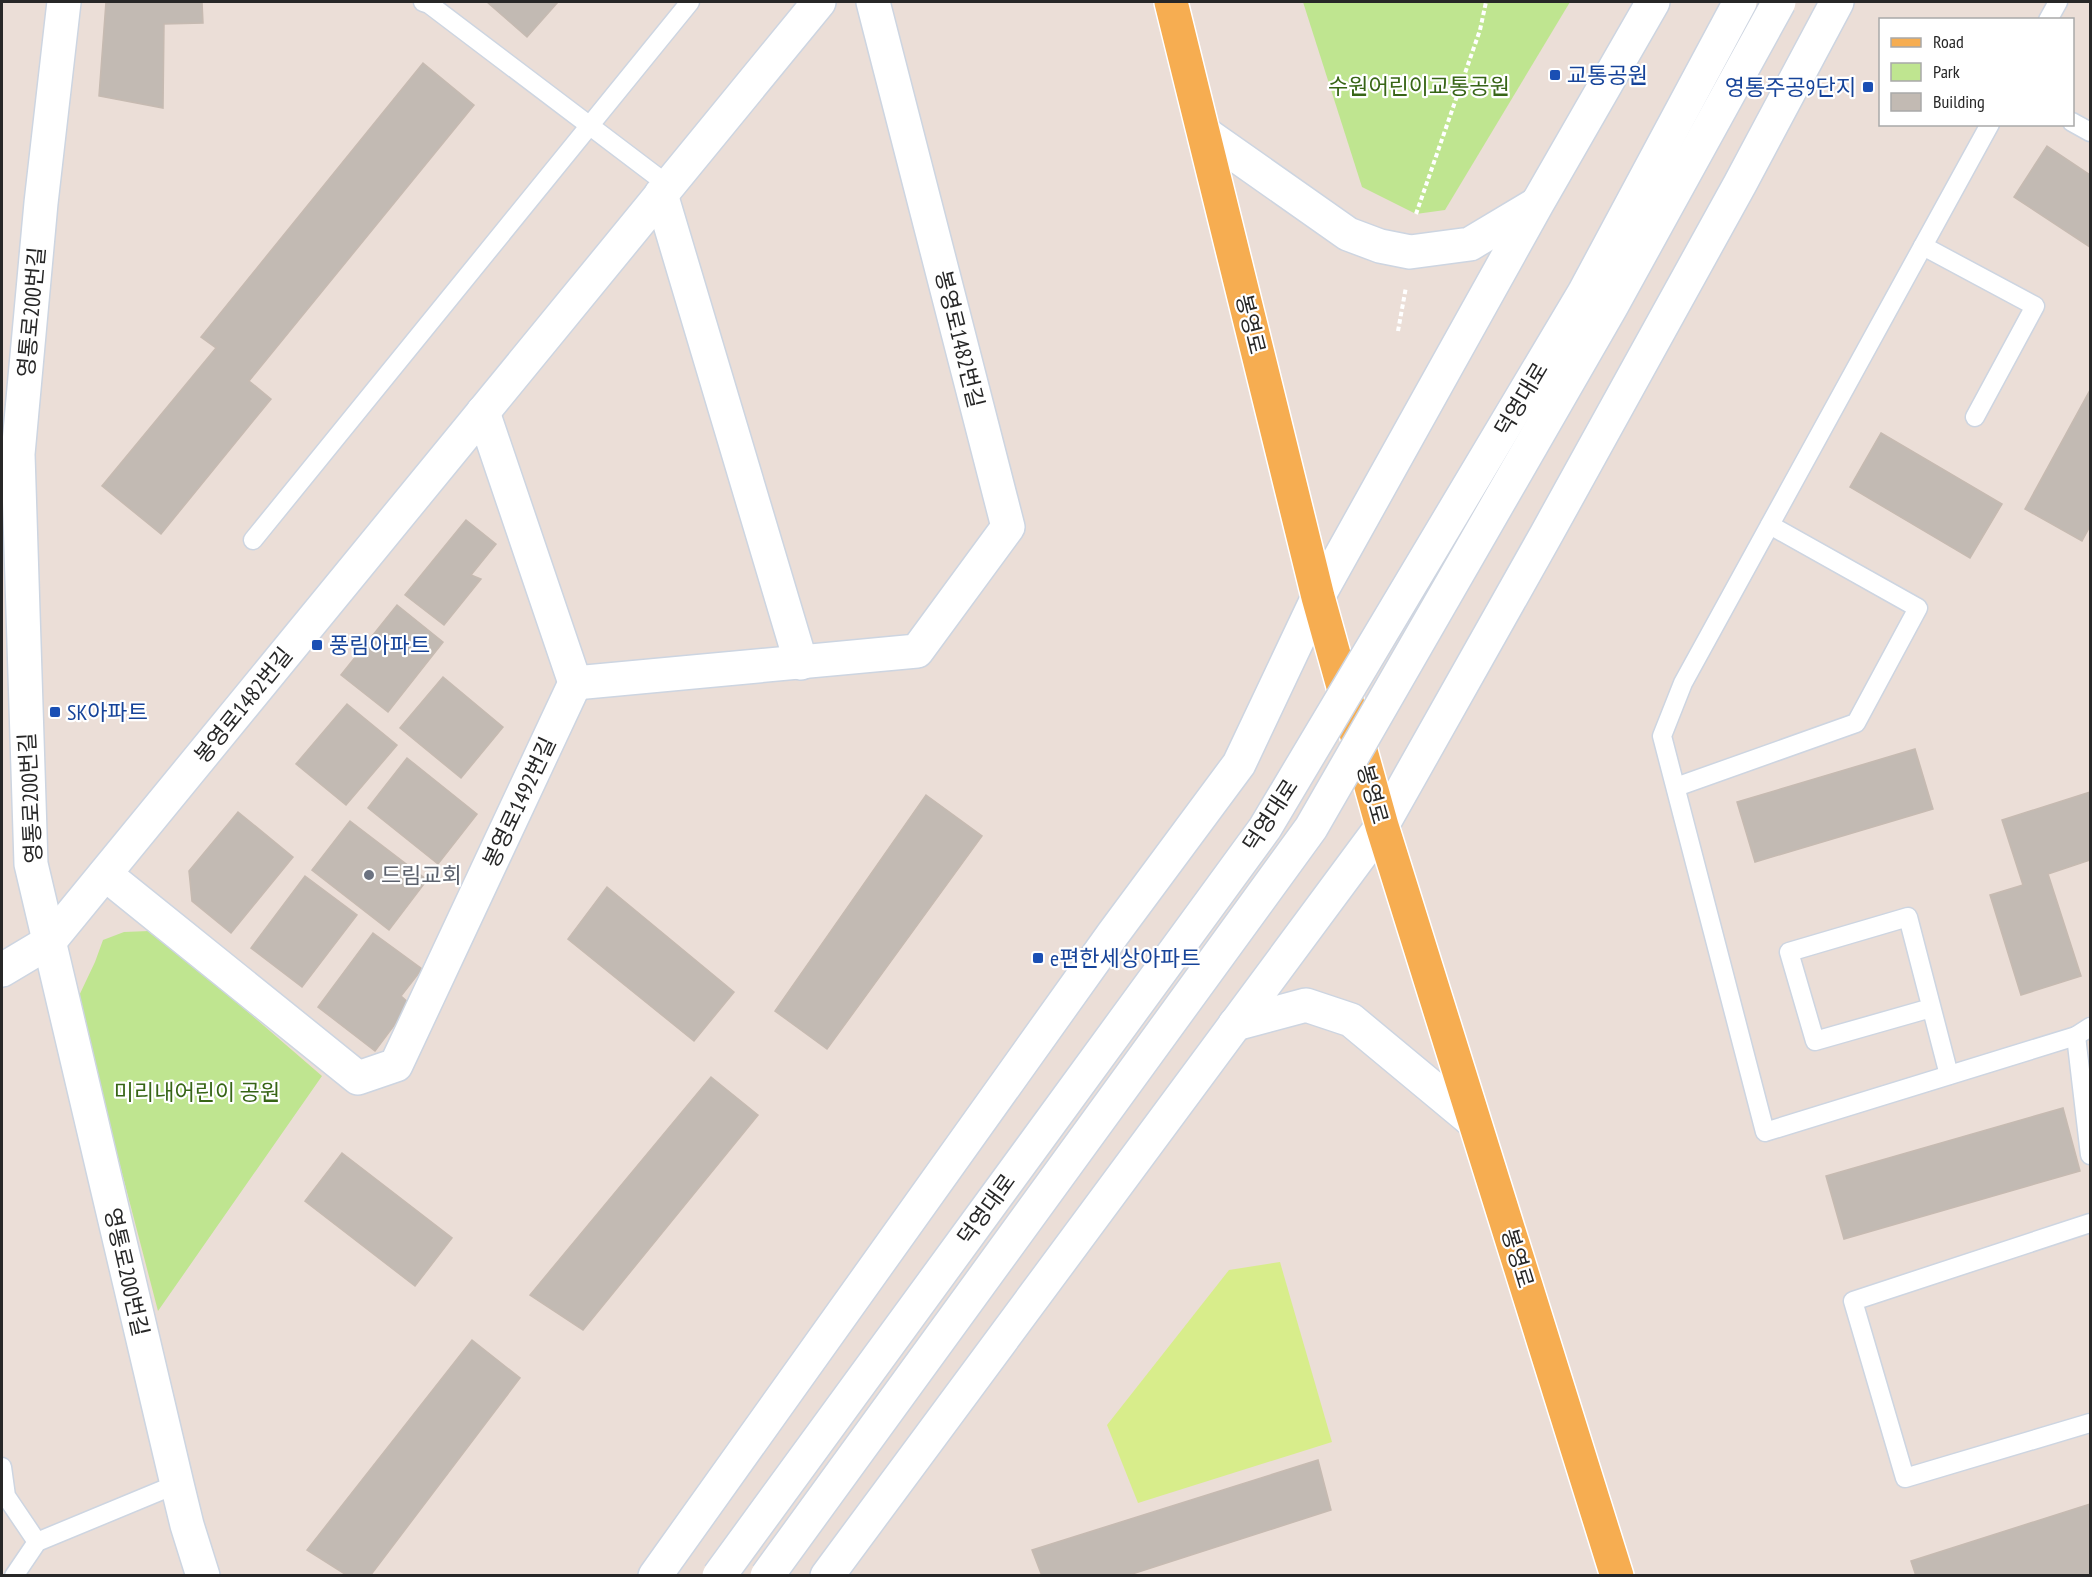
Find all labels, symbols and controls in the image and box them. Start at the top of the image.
legend [1879,18,2074,126]
text: Road [1933,30,1964,53]
text: Park [1933,60,1960,83]
place label: 교통공원 [1567,61,1648,89]
marker: 교통공원 [1548,68,1562,82]
park label: 수원어린이교통공원 [1328,72,1510,100]
place label: 영통주공9단지 [1725,73,1856,101]
marker: 영통주공9단지 [1861,80,1875,94]
text: Building [1933,90,1985,113]
street label: 영통로200번길 [11,246,51,378]
street label: 봉영로1482번길 [929,267,991,411]
street label: 봉영로 [1230,291,1272,357]
street label: 덕영대로 [1488,357,1554,441]
place label: 풍림아파트 [329,631,430,659]
marker: 풍림아파트 [310,638,324,652]
street label: 봉영로1482번길 [188,641,298,769]
place label: SK아파트 [67,698,148,726]
marker: SK아파트 [48,705,62,719]
street label: 영통로200번길 [13,732,47,864]
street label: 봉영로1492번길 [477,732,561,872]
street label: 봉영로 [1351,761,1395,827]
street label: 덕영대로 [1236,773,1304,857]
place label: 드림교회 [381,861,462,889]
marker: 드림교회 [362,868,376,882]
place label: e편한세상아파트 [1050,944,1201,972]
marker: e편한세상아파트 [1031,951,1045,965]
park label: 미리내어린이 공원 [114,1078,280,1106]
street label: 덕영대로 [951,1168,1021,1250]
street label: 영통로200번길 [99,1205,155,1339]
street label: 봉영로 [1496,1225,1540,1291]

